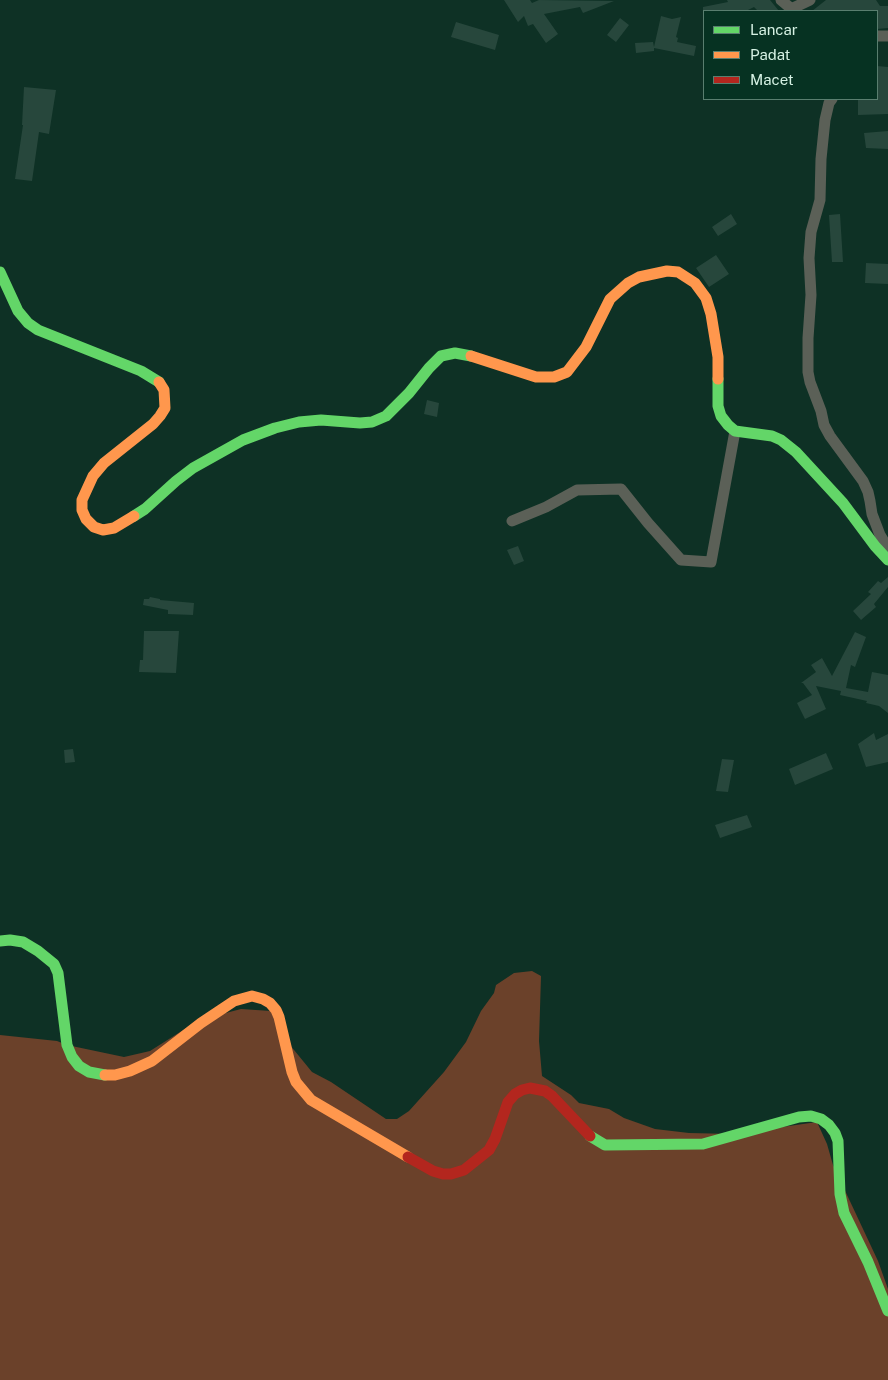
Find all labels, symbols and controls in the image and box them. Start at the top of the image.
legend [703,10,878,100]
text: Lancar [750,21,798,38]
text: Padat [750,46,790,63]
text: Macet [750,71,794,88]

